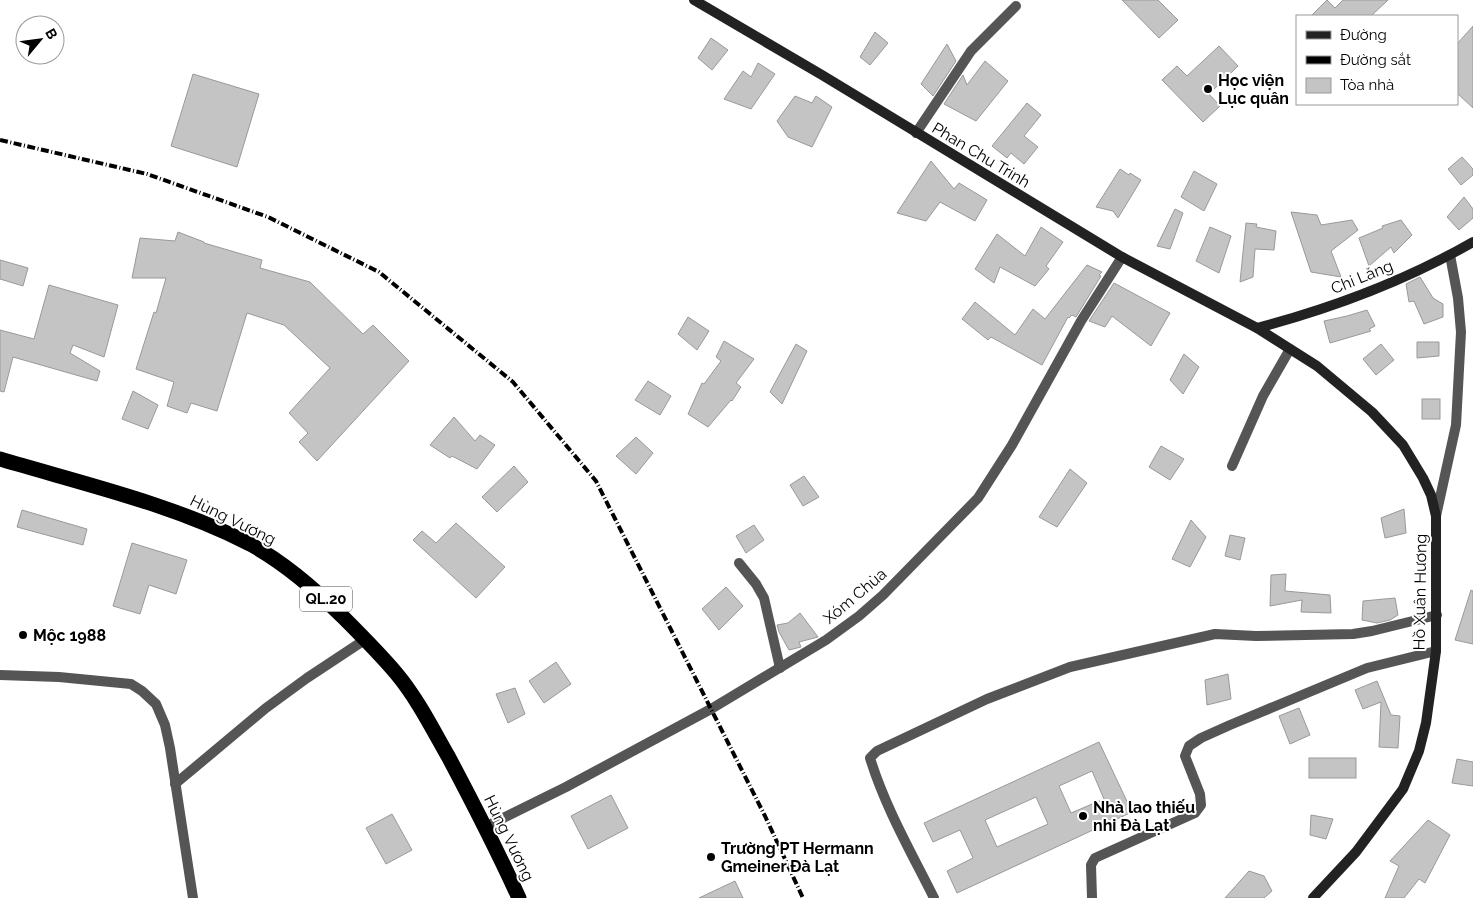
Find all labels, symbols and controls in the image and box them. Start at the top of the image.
north arrow [15,15,65,65]
legend [1296,15,1458,105]
text: B [42,26,61,42]
text: Đường [1340,26,1387,44]
text: Đường sắt [1340,51,1411,69]
place label: Học viện Lục quân [1218,71,1289,108]
text: Tòa nhà [1340,76,1394,94]
marker: Học viện Lục quân [1202,83,1214,95]
street label: Phan Chu Trinh [929,118,1033,192]
street label: Chi Lăng [1328,256,1396,298]
street label: Hùng Vương [187,491,279,549]
street label: Hồ Xuân Hương [1409,533,1431,651]
street label: Xóm Chùa [820,564,890,628]
road number: QL.20 [300,586,352,612]
place label: Mộc 1988 [33,626,106,645]
marker: Mộc 1988 [17,629,29,641]
street label: Hùng Vương [480,792,538,884]
place label: Nhà lao thiếu nhi Đà Lạt [1093,798,1195,835]
marker: Nhà lao thiếu nhi Đà Lạt [1077,810,1089,822]
place label: Trường PT Hermann Gmeiner Đà Lạt [721,839,874,876]
marker: Trường PT Hermann Gmeiner Đà Lạt [705,851,717,863]

